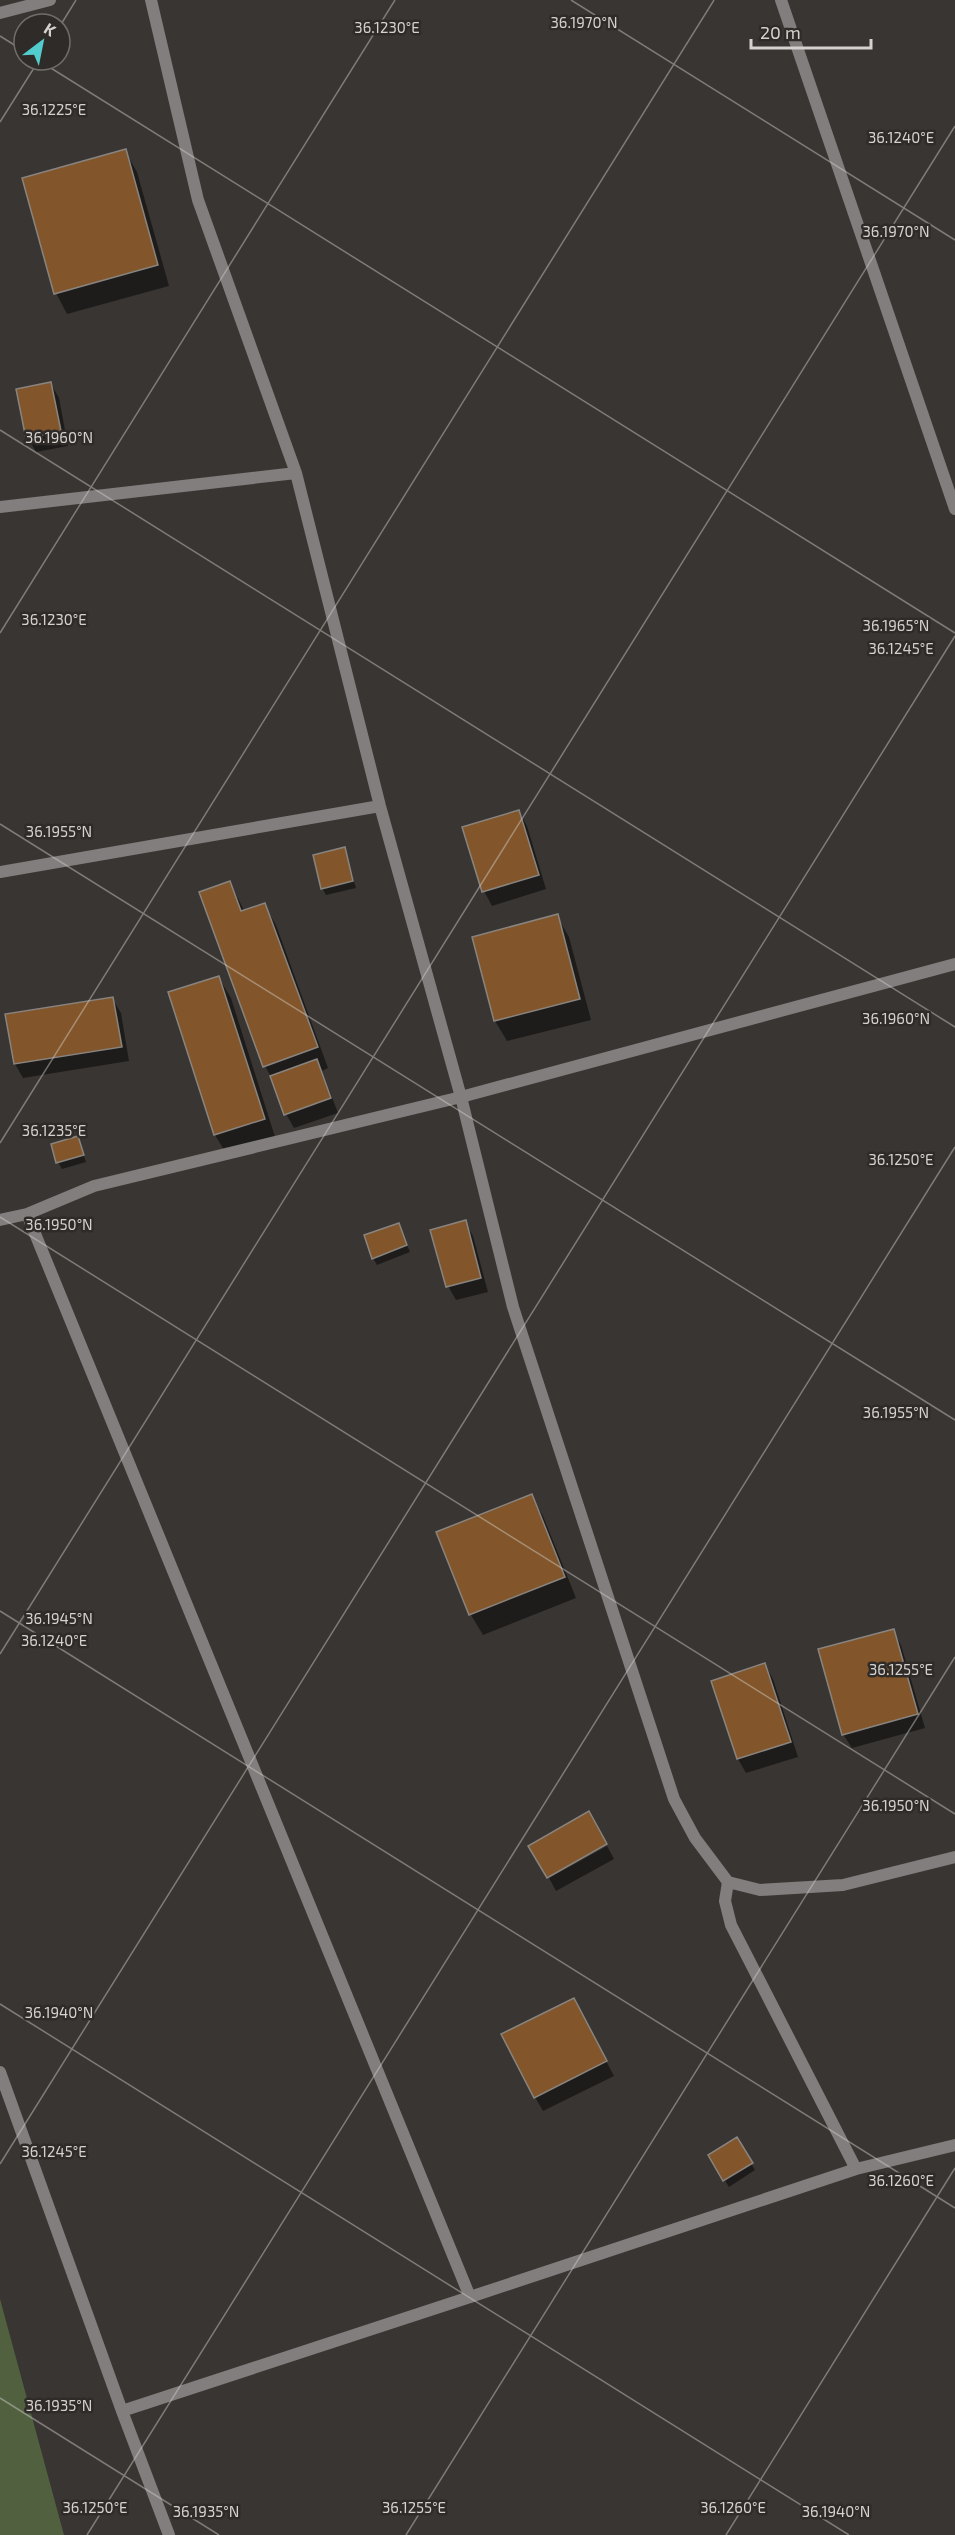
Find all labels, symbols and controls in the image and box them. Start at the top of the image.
north arrow [12,12,72,72]
scale bar [751,12,871,50]
text: 36.1970°N [550,13,618,31]
text: K [41,18,60,40]
text: 36.1230°E [354,18,420,36]
text: 20 m [760,21,801,43]
text: 36.1225°E [22,100,86,118]
text: 36.1240°E [868,128,934,146]
text: 36.1970°N [862,222,930,240]
text: 36.1960°N [25,428,93,446]
text: 36.1230°E [21,610,87,628]
text: 36.1965°N [863,616,929,634]
text: 36.1245°E [868,639,934,657]
text: 36.1955°N [26,822,92,840]
text: 36.1960°N [862,1009,930,1027]
text: 36.1235°E [22,1121,86,1139]
text: 36.1250°E [868,1150,934,1168]
text: 36.1950°N [25,1215,93,1233]
text: 36.1955°N [863,1403,929,1421]
text: 36.1945°N [25,1609,93,1627]
text: 36.1240°E [21,1631,87,1649]
text: 36.1255°E [869,1660,933,1678]
text: 36.1950°N [862,1796,930,1814]
text: 36.1940°N [25,2003,93,2021]
text: 36.1245°E [21,2142,87,2160]
text: 36.1260°E [868,2171,934,2189]
text: 36.1935°N [26,2396,92,2414]
text: 36.1250°E [62,2498,128,2516]
text: 36.1255°E [382,2498,446,2516]
text: 36.1260°E [700,2498,766,2516]
text: 36.1935°N [173,2502,239,2520]
text: 36.1940°N [802,2502,870,2520]

